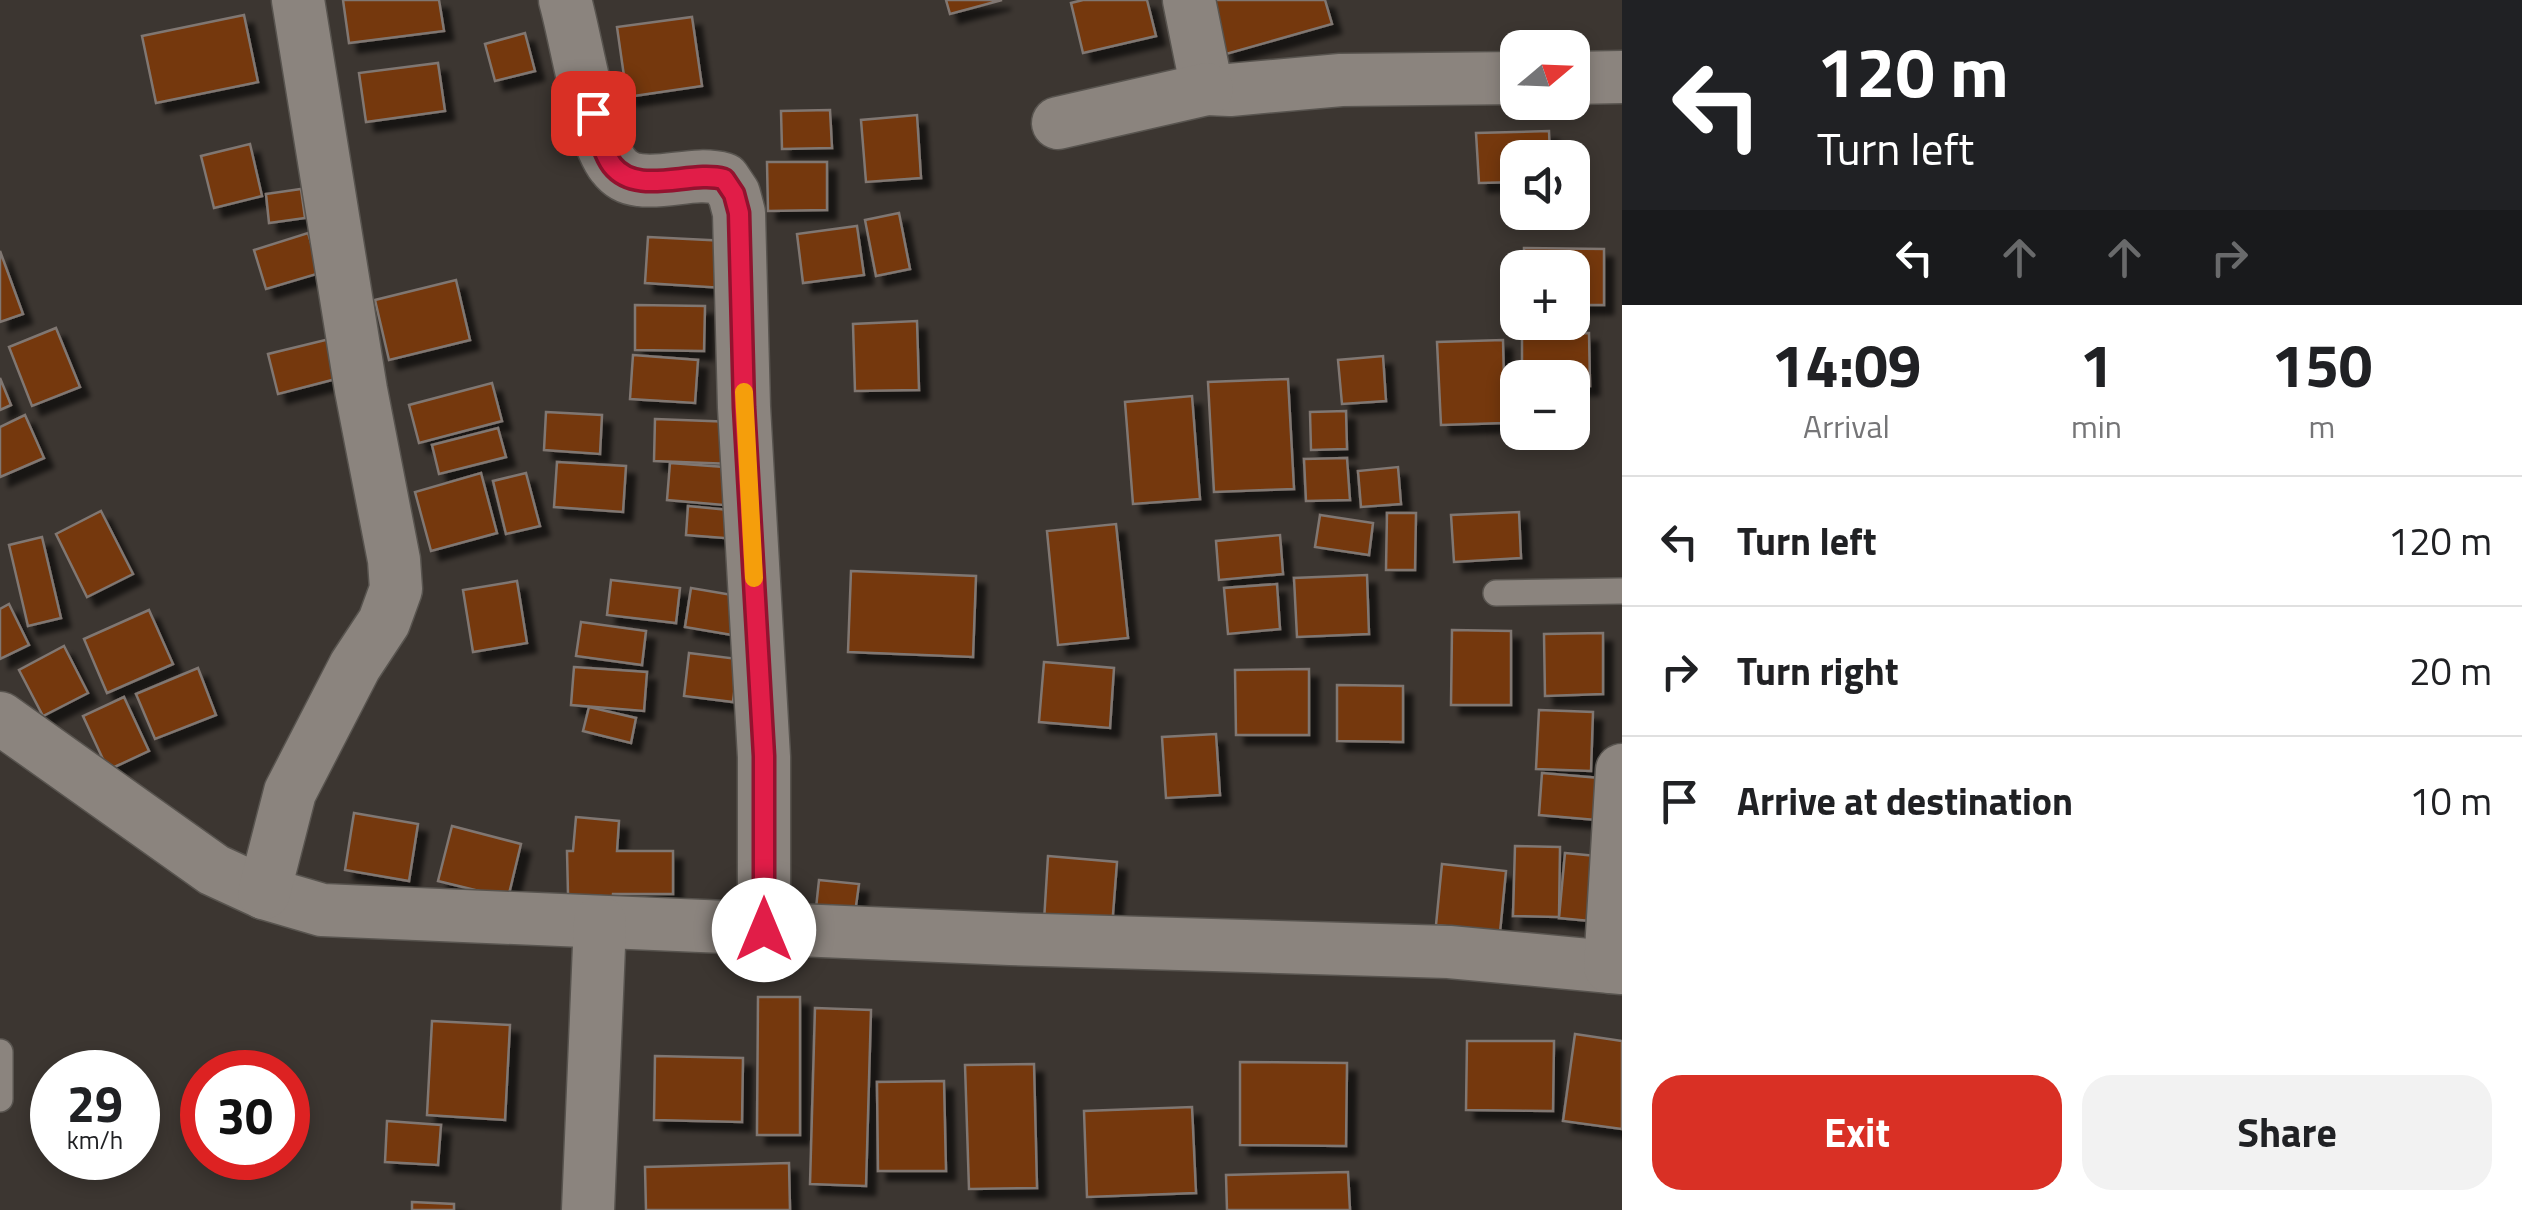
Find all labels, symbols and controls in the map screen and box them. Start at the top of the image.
text: 120 m [1817,18,2009,124]
north arrow [1500,30,1590,120]
map controls [1500,30,1590,450]
icon: left [1652,40,1782,170]
pin [551,71,636,156]
icon: arrive [566,86,621,141]
text: Turn left [1817,114,1974,182]
button: sound [1500,140,1590,230]
icon: left [1887,230,1942,285]
icon: ahead [1992,230,2047,285]
icon: ahead [2097,230,2152,285]
icon: right [2202,230,2257,285]
button: + [1500,250,1590,340]
text: 14:09 [1772,319,1921,410]
text: 1 [2080,319,2113,410]
text: 150 [2272,319,2372,410]
button: − [1500,360,1590,450]
text: Arrival [1803,402,1890,450]
text: min [2071,402,2122,450]
text: m [2309,402,2335,450]
text: Turn left [1737,512,1877,570]
text: 120 m [2388,512,2492,570]
icon: left [1652,514,1707,569]
text: Turn right [1737,642,1899,700]
text: 20 m [2409,642,2492,700]
icon: right [1652,644,1707,699]
text: Arrive at destination [1737,772,2073,830]
text: 10 m [2409,772,2492,830]
icon: arrive [1652,774,1707,829]
position arrow [712,878,816,982]
speed limit sign: 30 [180,1050,310,1180]
text: 29 [67,1065,123,1141]
button: Exit [1652,1075,2062,1190]
button: Share [2082,1075,2492,1190]
text: km/h [67,1121,123,1159]

